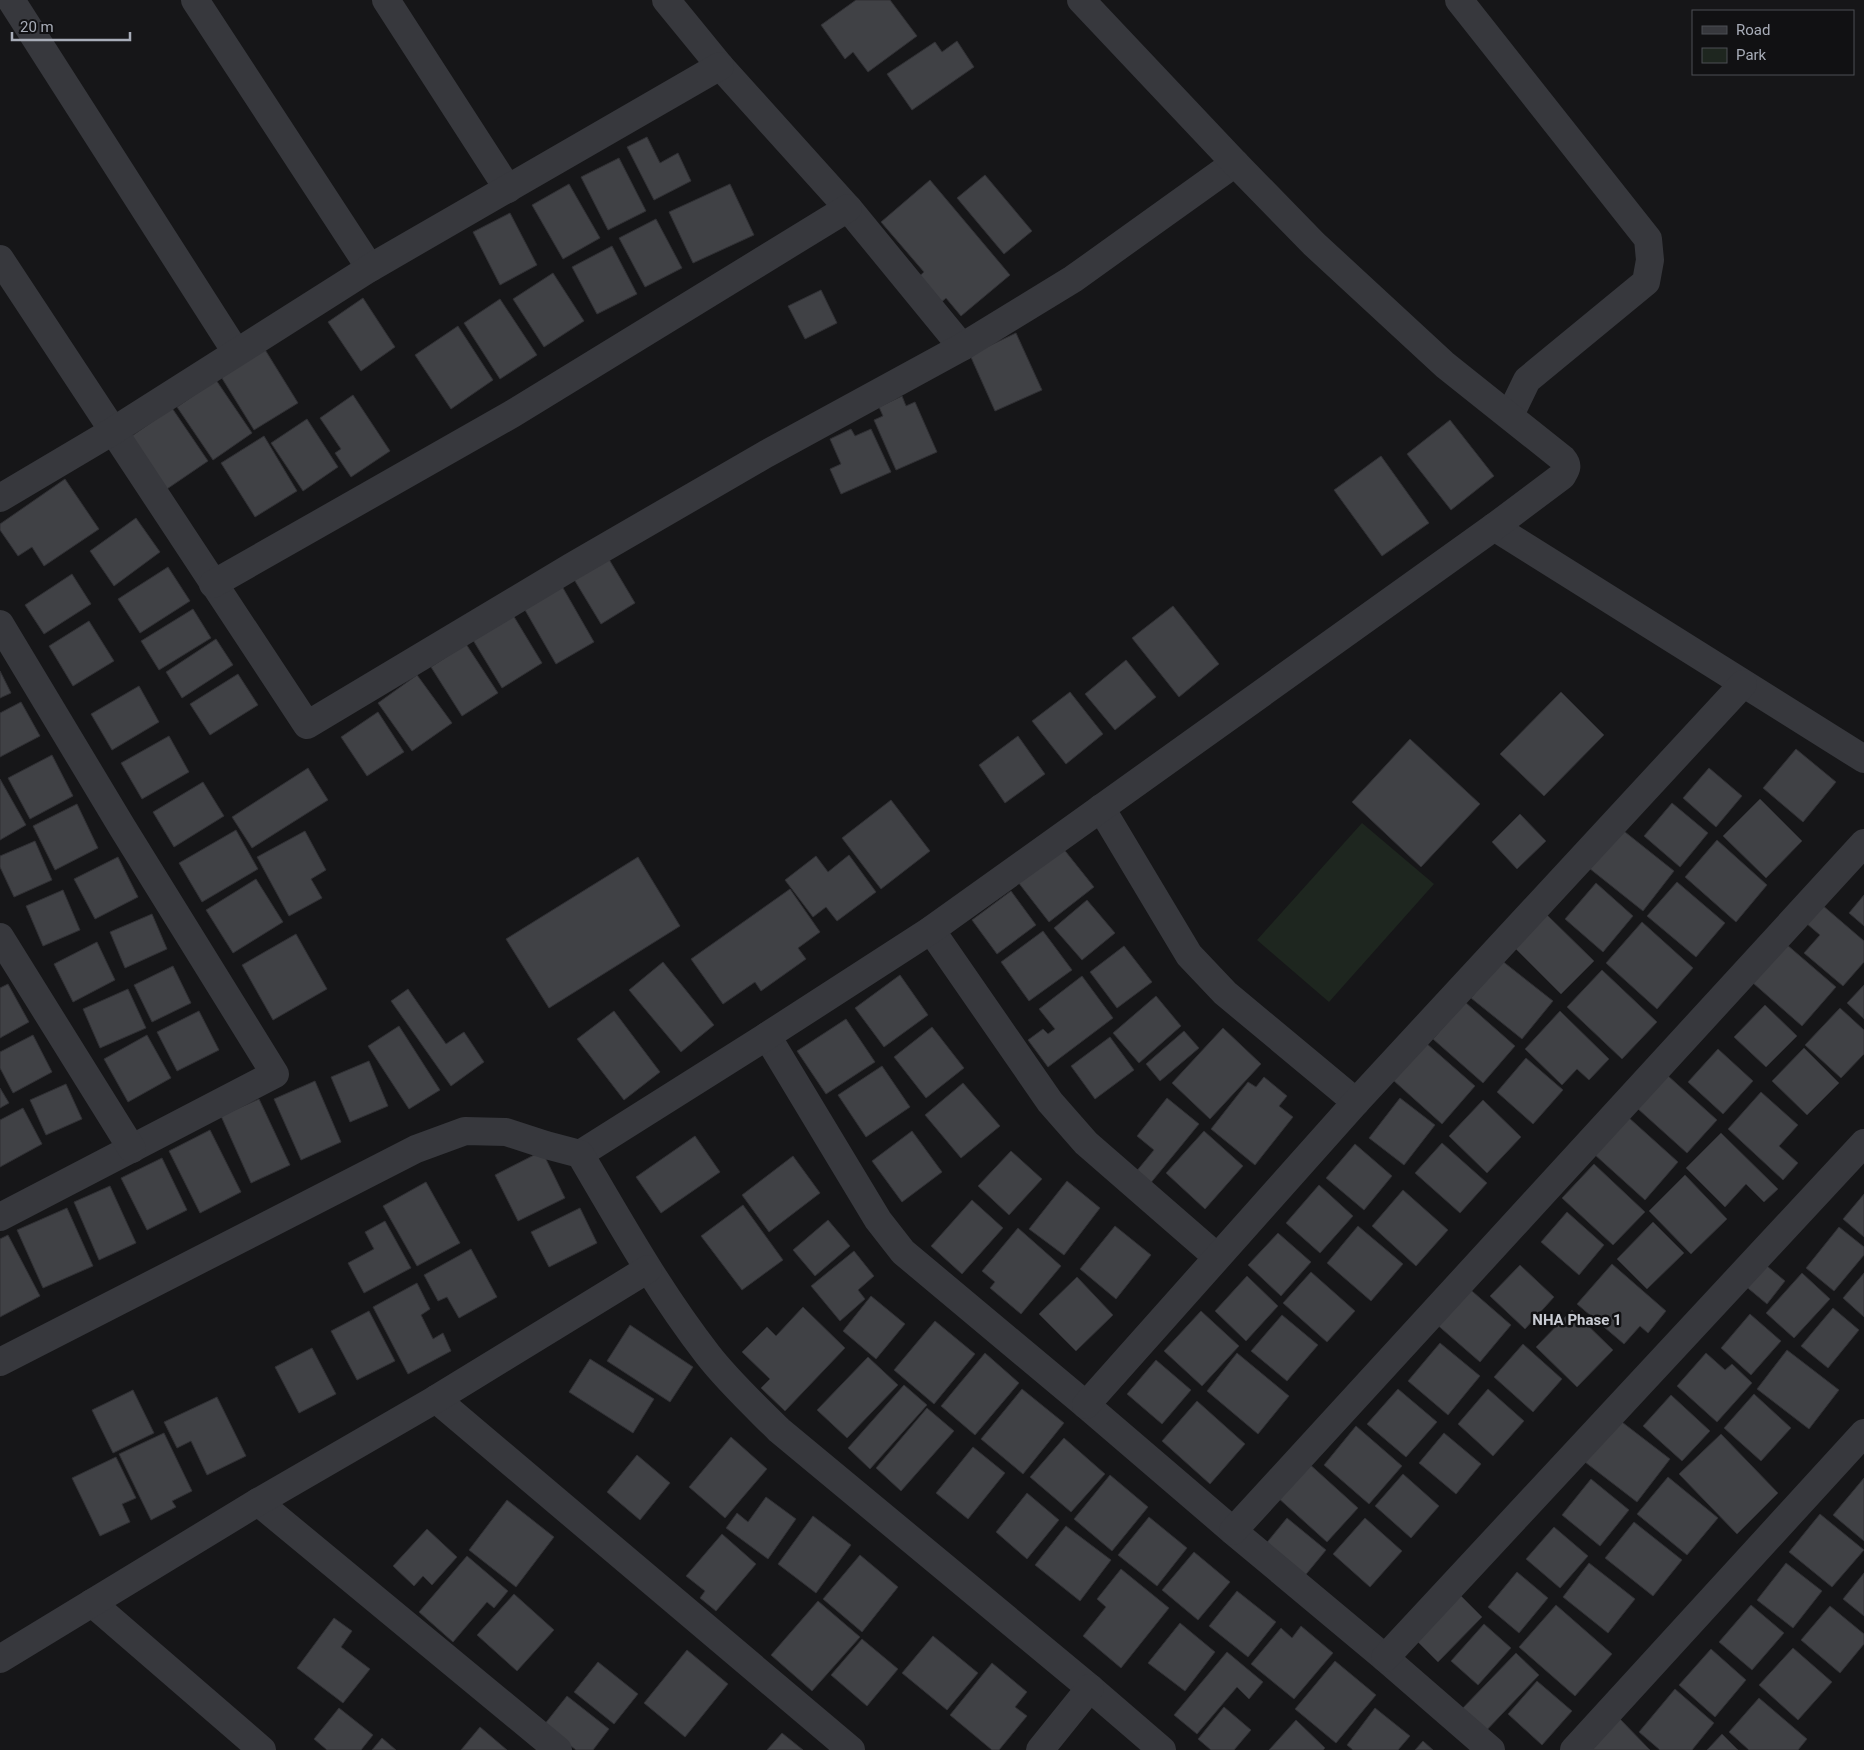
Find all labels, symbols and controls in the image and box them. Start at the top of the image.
scale bar [12,10,130,42]
legend [1692,10,1854,75]
text: 20 m [20,18,54,36]
text: Road [1736,21,1770,39]
text: Park [1736,46,1767,64]
district label: NHA Phase 1 [1532,1311,1622,1329]

